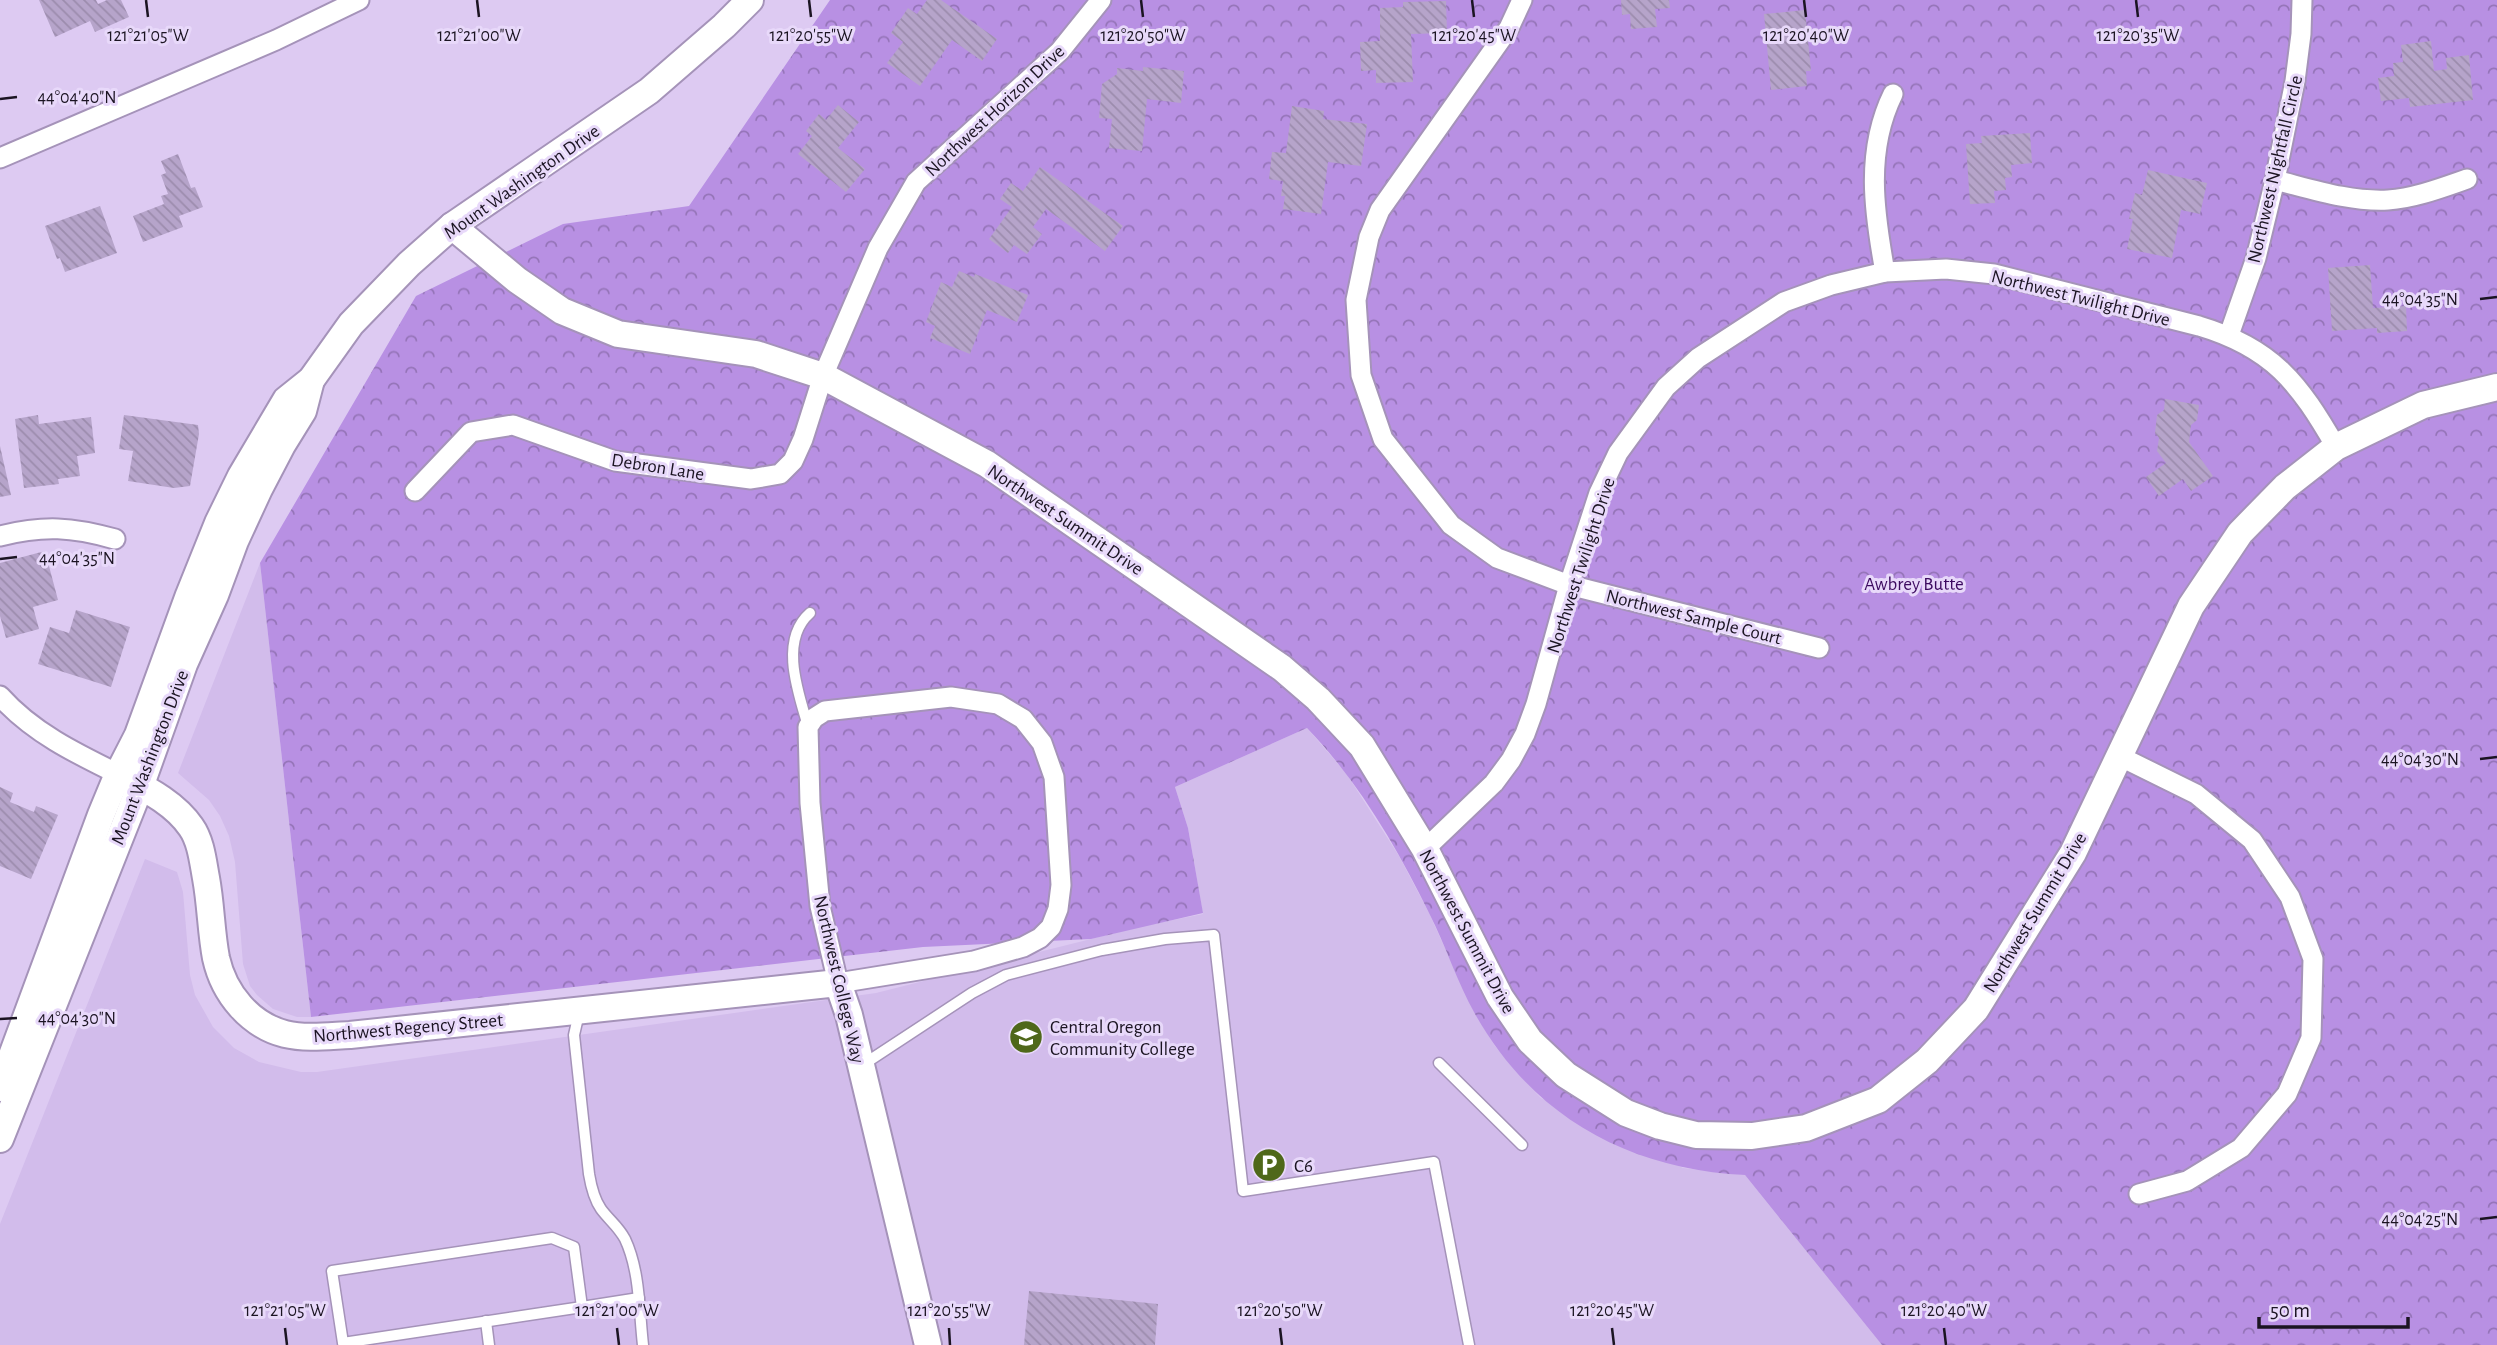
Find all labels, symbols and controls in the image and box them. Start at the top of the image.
text: 121°21'05"W [107,27,189,45]
text: 121°21'00"W [437,27,521,45]
text: 121°20'55"W [770,27,852,45]
text: 121°20'50"W [1101,27,1185,45]
text: 121°20'45"W [1432,27,1516,45]
text: 121°20'40"W [1763,27,1849,45]
text: 121°20'35"W [2097,27,2179,45]
street label: Northwest Horizon Drive [922,42,1068,180]
street label: Northwest Nightfall Circle [2245,74,2306,265]
text: 44°04'40"N [37,89,117,107]
street label: Mount Washington Drive [441,121,603,243]
street label: Northwest Twilight Drive [1989,267,2172,330]
text: 44°04'35"N [2382,291,2458,309]
street label: Debron Lane [610,451,706,484]
street label: Northwest Summit Drive [984,461,1146,579]
street label: Northwest Twilight Drive [1544,475,1619,656]
text: 44°04'35"N [39,550,115,568]
park label: Awbrey Butte [1864,575,1964,594]
street label: Northwest Sample Court [1604,586,1783,648]
street label: Mount Washington Drive [108,668,192,847]
text: 44°04'30"N [2381,751,2459,769]
street label: Northwest Summit Drive [1980,829,2091,996]
street label: Northwest Summit Drive [1415,846,1518,1017]
street label: Northwest College Way [810,894,867,1065]
text: 44°04'30"N [38,1010,116,1028]
street label: Northwest Regency Street [312,1011,504,1046]
school or university icon: Central Oregon Community College [1007,1018,1045,1056]
place label: Central Oregon Community College [1050,1018,1195,1059]
parking icon: C6 [1250,1146,1288,1184]
place label: C6 [1294,1157,1313,1176]
text: 44°04'25"N [2382,1211,2458,1229]
scale bar [2259,1286,2408,1330]
text: 50 m [2270,1300,2310,1321]
text: 121°21'05"W [244,1302,326,1320]
text: 121°21'00"W [575,1302,659,1320]
text: 121°20'55"W [908,1302,990,1320]
text: 121°20'50"W [1238,1302,1322,1320]
text: 121°20'45"W [1570,1302,1654,1320]
text: 121°20'40"W [1901,1302,1987,1320]

